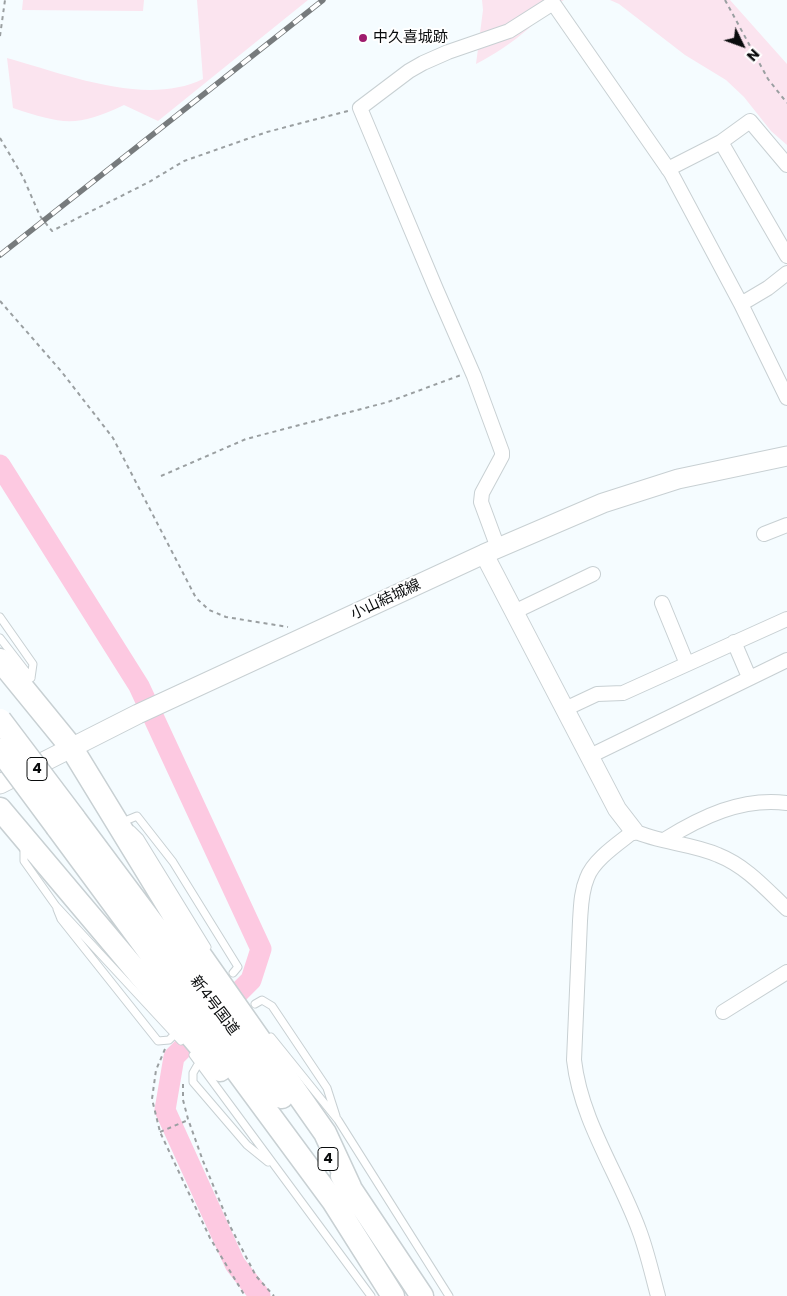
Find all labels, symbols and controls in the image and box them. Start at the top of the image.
north arrow [717,20,767,70]
place label: 中久喜城跡 [373,29,448,47]
marker: 中久喜城跡 [357,32,369,44]
text: N [742,44,764,66]
street label: 小山結城線 [348,576,424,624]
road number: 4 [27,758,47,781]
street label: 新4号国道 [186,973,242,1039]
road number: 4 [318,1148,338,1170]

